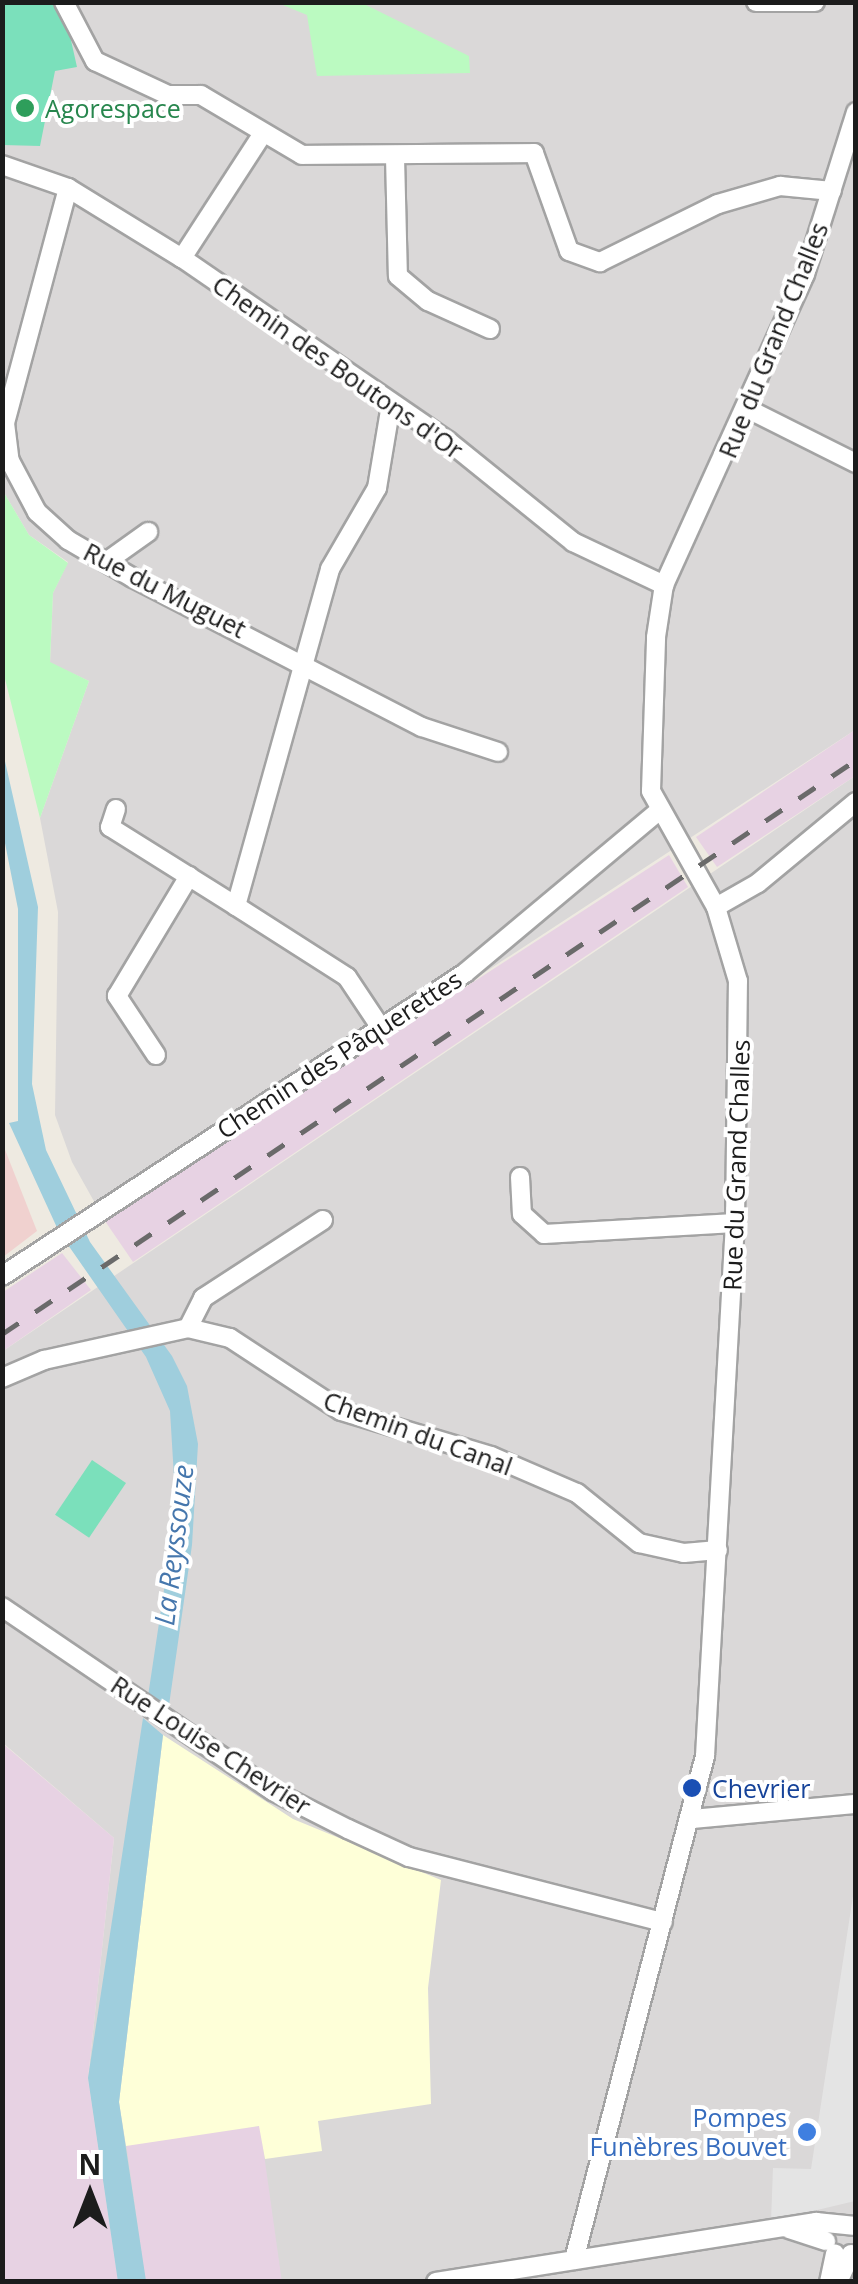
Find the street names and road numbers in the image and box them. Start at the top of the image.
street label: Rue du Grand Challes [712,218,834,462]
street label: Chemin des Boutons d'Or [207,269,469,465]
street label: Rue du Muguet [79,536,251,644]
street label: Chemin des Pâquerettes [211,964,467,1144]
street label: Rue du Grand Challes [717,1039,755,1291]
street label: Chemin du Canal [320,1385,516,1481]
street label: Rue Louise Chevrier [106,1669,316,1821]

